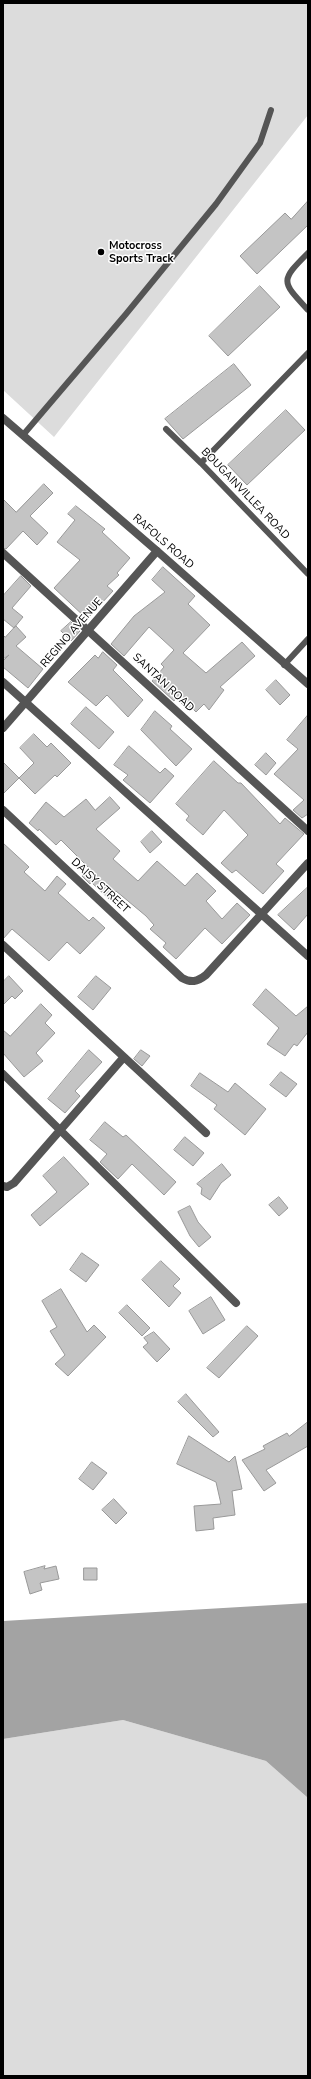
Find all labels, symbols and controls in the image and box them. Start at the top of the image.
place label: Motocross Sports Track [109,239,173,265]
marker: Motocross Sports Track [96,247,106,257]
street label: BOUGAINVILLEA ROAD [198,446,292,542]
street label: RAFOLS ROAD [130,512,196,572]
street label: REGINO AVENUE [38,595,106,671]
street label: SANTAN ROAD [129,651,197,715]
street label: DAISY STREET [68,856,132,916]

